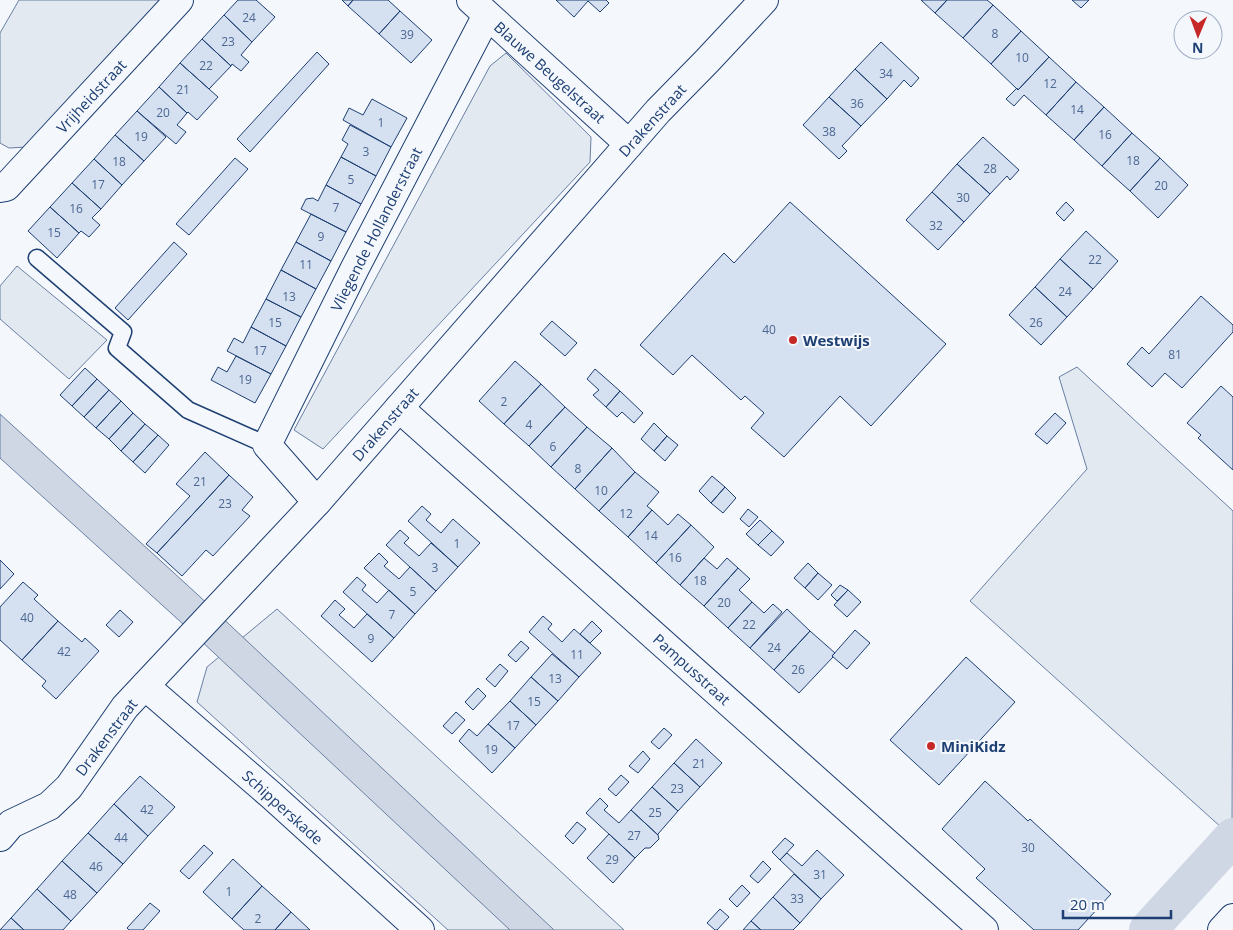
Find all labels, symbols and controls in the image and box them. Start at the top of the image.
house number: 24 [242,9,256,26]
north arrow [1173,10,1223,60]
street label: Blauwe Beugelstraat [490,17,610,127]
house number: 8 [992,25,999,42]
house number: 39 [400,26,414,43]
house number: 23 [221,33,235,50]
text: N [1192,39,1204,58]
house number: 10 [1015,49,1029,66]
street label: Vrijheidstraat [52,55,130,137]
house number: 22 [199,57,213,74]
house number: 34 [879,65,893,82]
house number: 12 [1043,75,1057,92]
street label: Drakenstraat [614,79,690,161]
house number: 21 [176,81,190,98]
house number: 36 [850,95,864,112]
house number: 14 [1070,101,1084,118]
house number: 20 [156,104,170,121]
house number: 1 [378,114,384,131]
house number: 38 [822,123,836,140]
house number: 16 [1098,126,1112,143]
house number: 19 [134,128,148,145]
street label: Vliegende Hollanderstraat [326,143,426,315]
house number: 3 [363,143,370,160]
house number: 18 [1126,152,1140,169]
house number: 18 [112,153,126,170]
house number: 28 [983,160,997,177]
house number: 5 [348,171,355,188]
house number: 17 [91,176,105,193]
house number: 20 [1154,177,1168,194]
house number: 30 [956,189,970,206]
house number: 7 [333,199,340,216]
house number: 16 [69,200,83,217]
house number: 32 [929,217,943,234]
house number: 15 [47,224,61,241]
house number: 9 [318,228,325,245]
house number: 22 [1088,251,1102,268]
house number: 11 [299,256,313,273]
house number: 24 [1058,283,1072,300]
house number: 13 [282,288,296,305]
house number: 15 [268,314,282,331]
house number: 26 [1029,314,1043,331]
house number: 40 [762,321,776,338]
place label: Westwijs [803,330,870,350]
marker: Westwijs [787,334,799,346]
house number: 17 [253,342,267,359]
house number: 81 [1168,346,1182,363]
house number: 19 [238,371,252,388]
street label: Drakenstraat [347,383,423,465]
house number: 2 [501,393,508,410]
house number: 4 [526,416,533,433]
house number: 6 [550,438,557,455]
house number: 8 [575,460,582,477]
house number: 21 [193,473,207,490]
house number: 10 [594,482,608,499]
house number: 23 [218,495,232,512]
house number: 12 [619,505,633,522]
house number: 14 [644,527,658,544]
house number: 1 [454,535,460,552]
house number: 16 [668,549,682,566]
house number: 3 [432,559,439,576]
house number: 18 [693,572,707,589]
house number: 5 [410,583,417,600]
house number: 20 [717,594,731,611]
house number: 7 [389,606,396,623]
house number: 40 [20,609,34,626]
house number: 22 [742,616,756,633]
street label: Pampusstraat [649,629,735,709]
house number: 9 [368,630,375,647]
house number: 24 [767,639,781,656]
house number: 42 [57,643,71,660]
house number: 11 [570,646,584,663]
house number: 26 [791,661,805,678]
house number: 13 [548,670,562,687]
house number: 15 [527,693,541,710]
street label: Drakenstraat [70,694,142,780]
house number: 17 [506,717,520,734]
place label: MiniKidz [941,736,1006,756]
marker: MiniKidz [925,740,937,752]
house number: 19 [484,741,498,758]
house number: 21 [692,755,706,772]
street label: Schipperskade [238,765,328,849]
house number: 23 [670,780,684,797]
house number: 42 [140,801,154,818]
house number: 25 [648,804,662,821]
house number: 27 [627,827,641,844]
house number: 44 [114,829,128,846]
house number: 30 [1021,839,1035,856]
house number: 29 [605,851,619,868]
house number: 46 [89,858,103,875]
house number: 31 [813,866,827,883]
house number: 1 [226,883,232,900]
house number: 48 [63,886,77,903]
scale bar [1063,888,1170,920]
house number: 33 [790,890,804,907]
text: 20 m [1070,894,1105,914]
house number: 2 [255,910,262,927]

